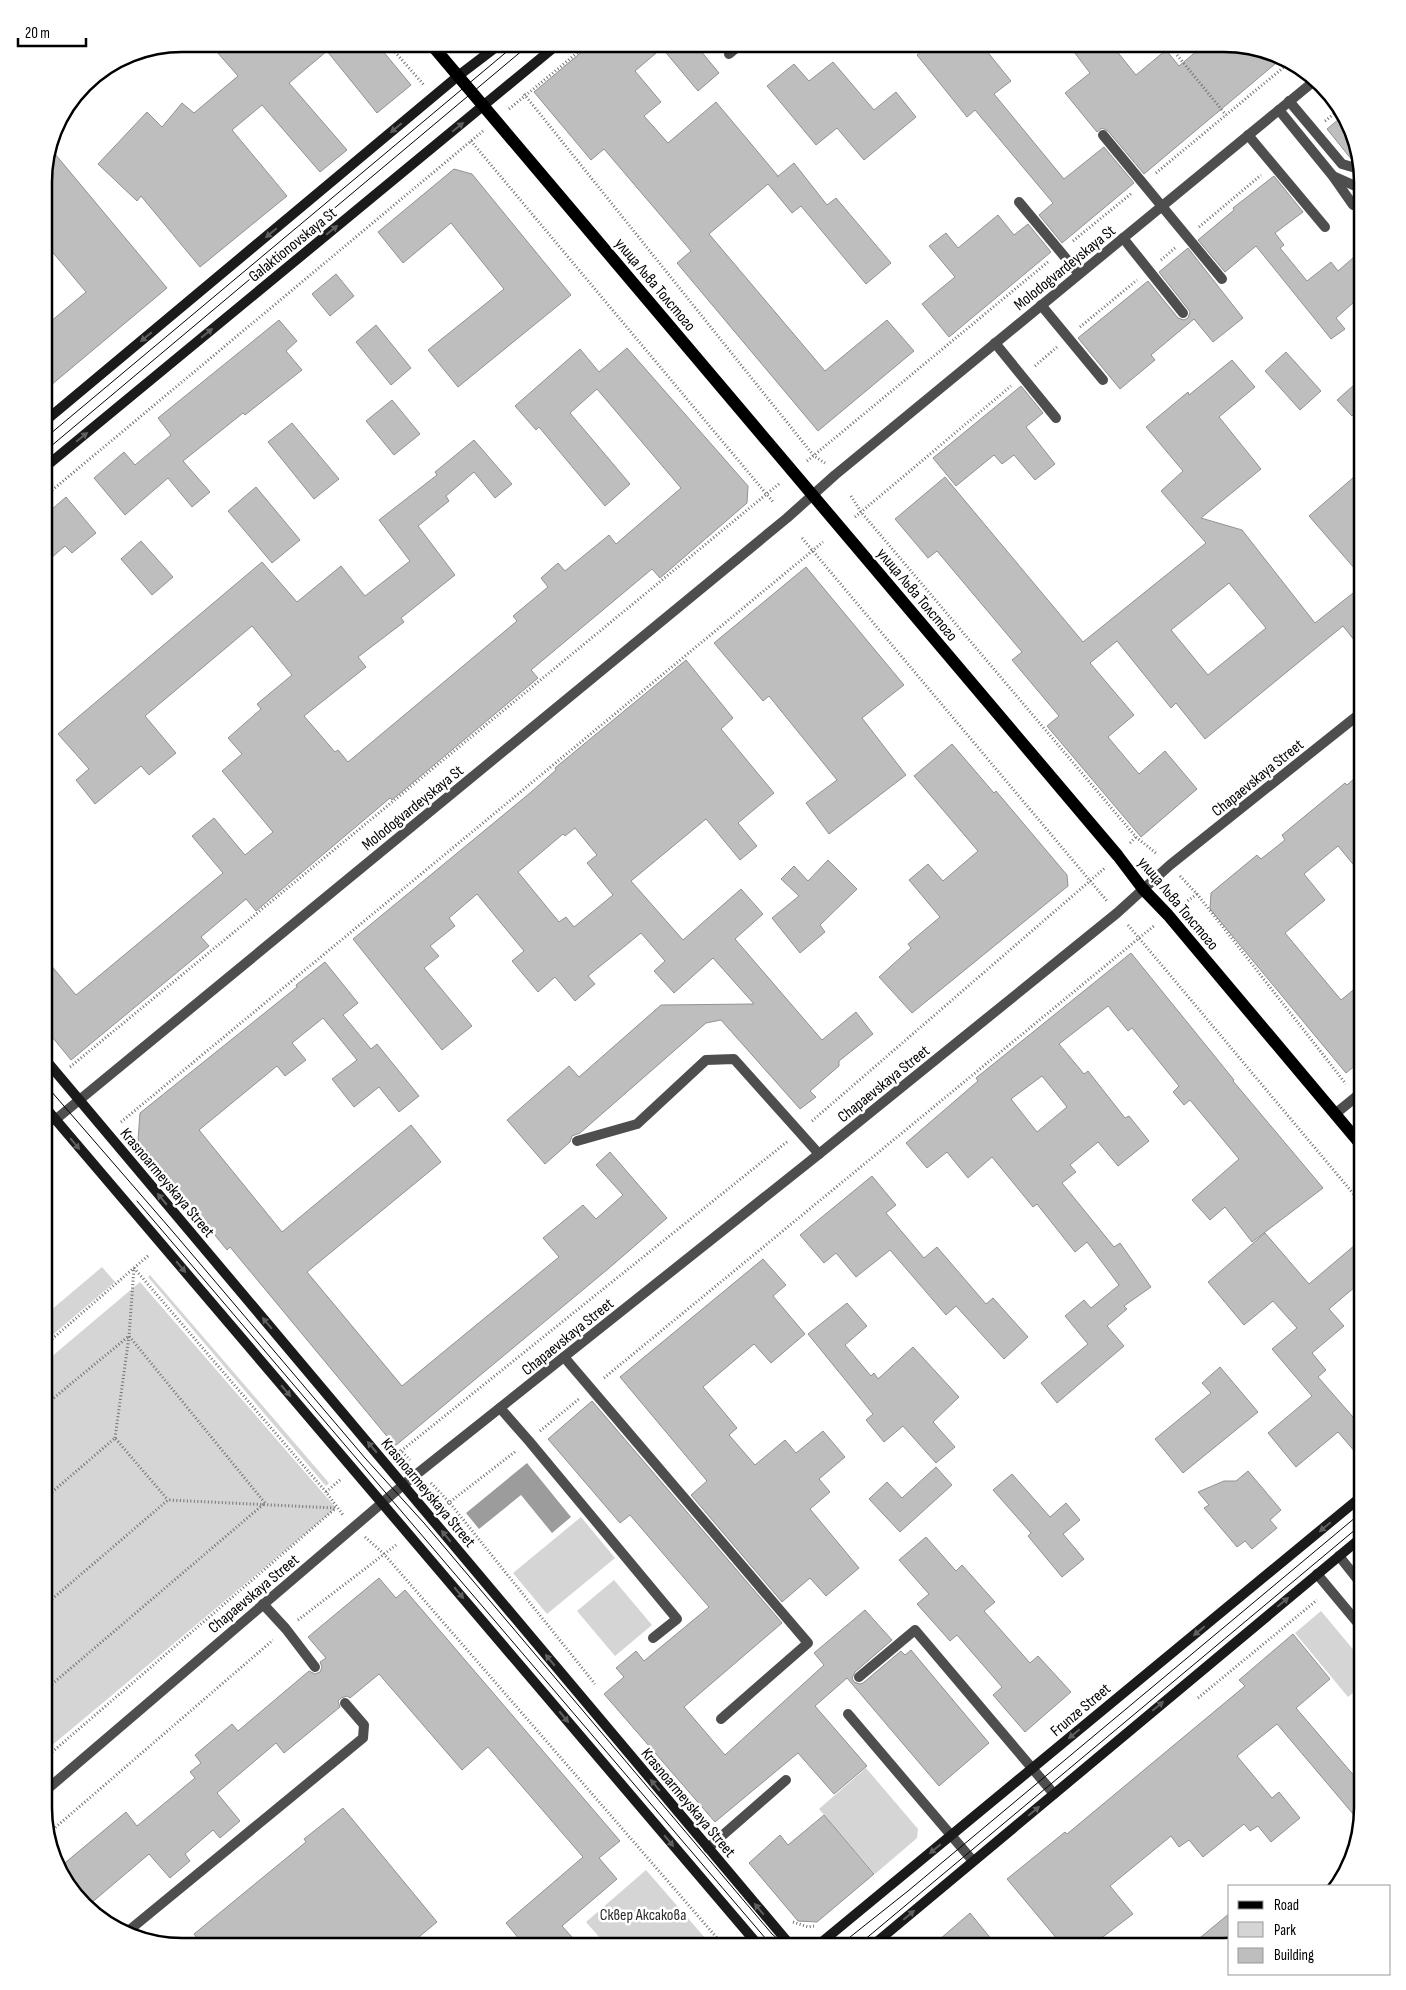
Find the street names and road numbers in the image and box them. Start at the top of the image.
street label: Galaktionovskaya St [245,204,341,286]
street label: Molodogvardeyskaya St [1010,221,1120,315]
street label: улица Льва Толстого [610,235,699,335]
street label: улица Льва Толстого [872,545,961,645]
street label: Chapaevskaya Street [1208,735,1308,821]
street label: Molodogvardeyskaya St [358,761,468,855]
street label: улица Льва Толстого [1133,854,1222,954]
street label: Chapaevskaya Street [834,1041,934,1127]
street label: Krasnoarmeyskaya Street [116,1124,218,1242]
street label: Chapaevskaya Street [518,1294,618,1380]
street label: Krasnoarmeyskaya Street [377,1434,479,1552]
street label: Chapaevskaya Street [205,1551,303,1638]
street label: Frunze Street [1047,1680,1115,1741]
street label: Krasnoarmeyskaya Street [637,1744,739,1862]

